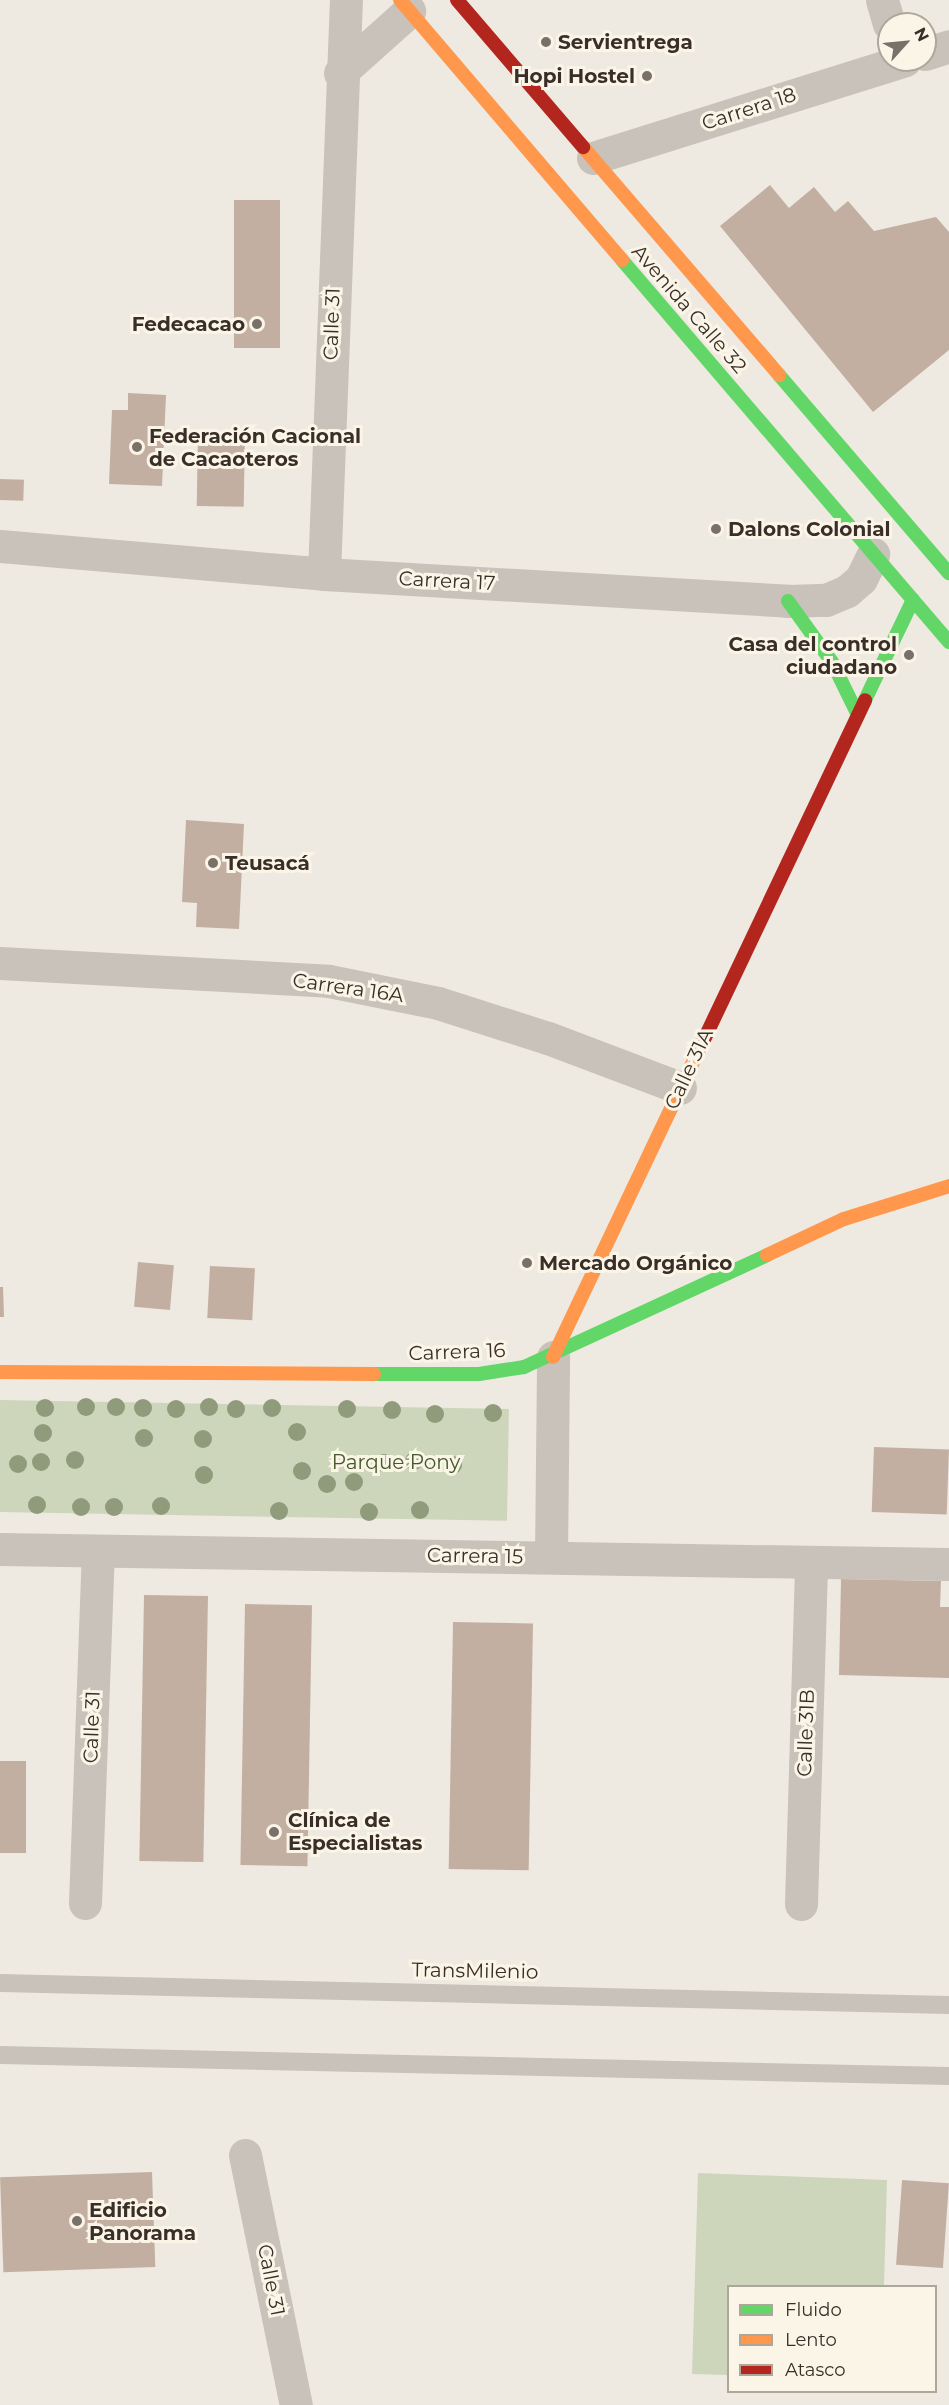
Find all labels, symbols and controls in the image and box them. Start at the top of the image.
north arrow [877,12,937,72]
text: N [910,24,933,45]
place label: Servientrega [558,30,693,54]
marker: Servientrega [539,35,553,49]
place label: Hopi Hostel [513,64,635,88]
marker: Hopi Hostel [640,69,654,83]
street label: Carrera 18 [699,82,799,136]
street label: Avenida Calle 32 [627,240,751,378]
street label: Calle 31 [319,287,345,361]
place label: Fedecacao [132,312,245,336]
marker: Fedecacao [250,317,264,331]
place label: Federación Cacional de Cacaoteros [149,424,361,471]
marker: Federación Cacional de Cacaoteros [130,440,144,454]
place label: Dalons Colonial [728,517,891,541]
marker: Dalons Colonial [709,522,723,536]
street label: Carrera 17 [398,566,496,596]
place label: Casa del control ciudadano [729,632,897,679]
marker: Casa del control ciudadano [902,648,916,662]
place label: Teusacá [225,851,310,875]
marker: Teusacá [206,856,220,870]
street label: Carrera 16A [291,968,405,1008]
street label: Calle 31A [660,1025,718,1113]
place label: Mercado Orgánico [539,1251,732,1275]
marker: Mercado Orgánico [520,1256,534,1270]
street label: Carrera 16 [408,1338,506,1366]
park label: Parque Pony [332,1450,460,1474]
street label: Carrera 15 [427,1543,523,1569]
street label: Calle 31B [792,1689,820,1777]
street label: Calle 31 [79,1690,105,1764]
place label: Clínica de Especialistas [288,1808,422,1855]
marker: Clínica de Especialistas [265,1823,283,1841]
street label: TransMilenio [411,1958,539,1984]
place label: Edificio Panorama [89,2198,196,2245]
marker: Edificio Panorama [70,2214,84,2228]
street label: Calle 31 [252,2242,290,2318]
legend [727,2285,937,2393]
text: Fluido [785,2299,842,2321]
text: Lento [785,2329,837,2351]
text: Atasco [785,2359,845,2381]

